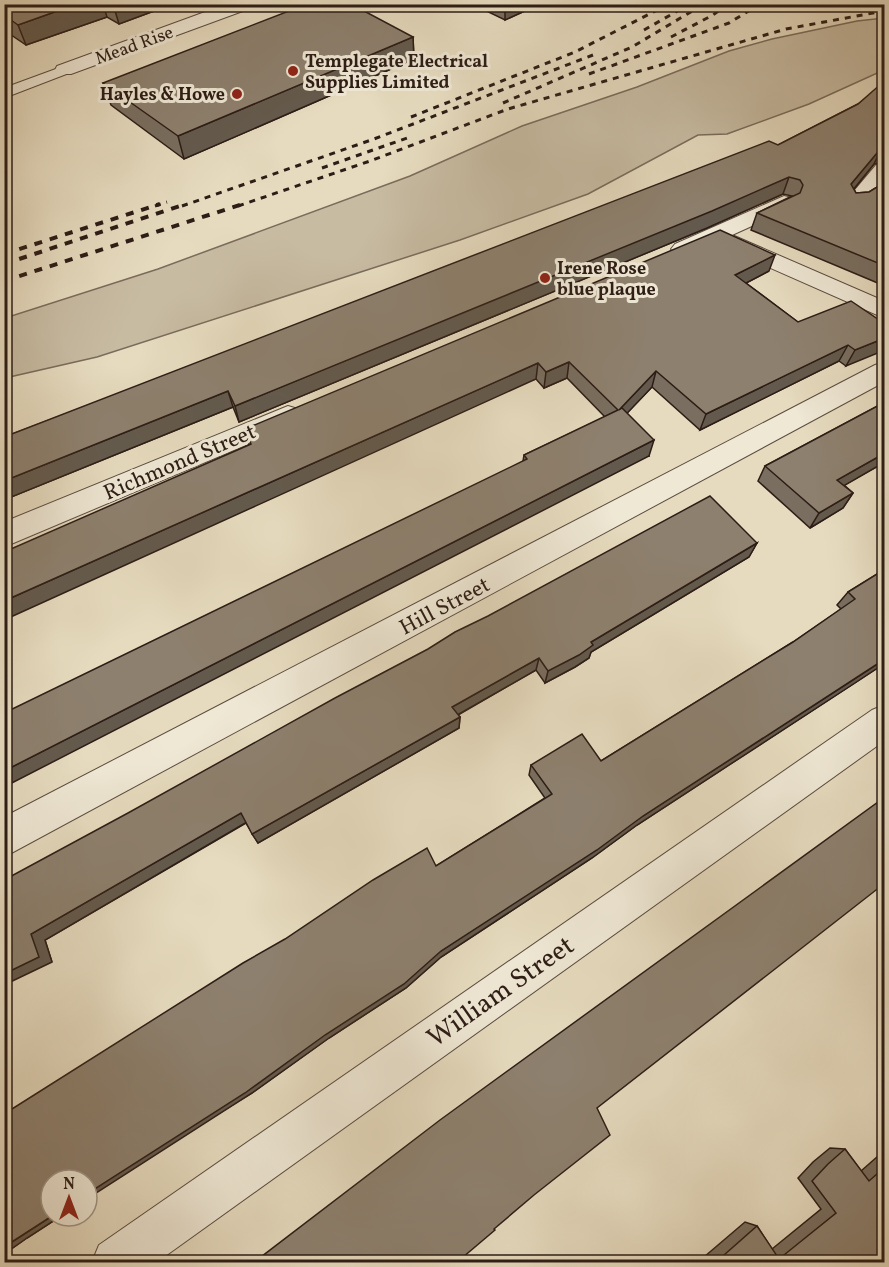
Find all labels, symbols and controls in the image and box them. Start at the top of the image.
street label: Mead Rise [92,21,177,72]
place label: Templegate Electrical Supplies Limited [305,50,488,96]
marker: Templegate Electrical Supplies Limited [286,64,300,78]
place label: Hayles & Howe [100,83,225,108]
marker: Hayles & Howe [230,87,244,101]
place label: Irene Rose blue plaque [557,257,656,303]
marker: Irene Rose blue plaque [538,271,552,285]
street label: Richmond Street [99,417,261,509]
street label: Hill Street [394,570,496,644]
street label: William Street [420,928,583,1058]
north arrow [39,1168,99,1228]
text: N [63,1174,75,1196]

